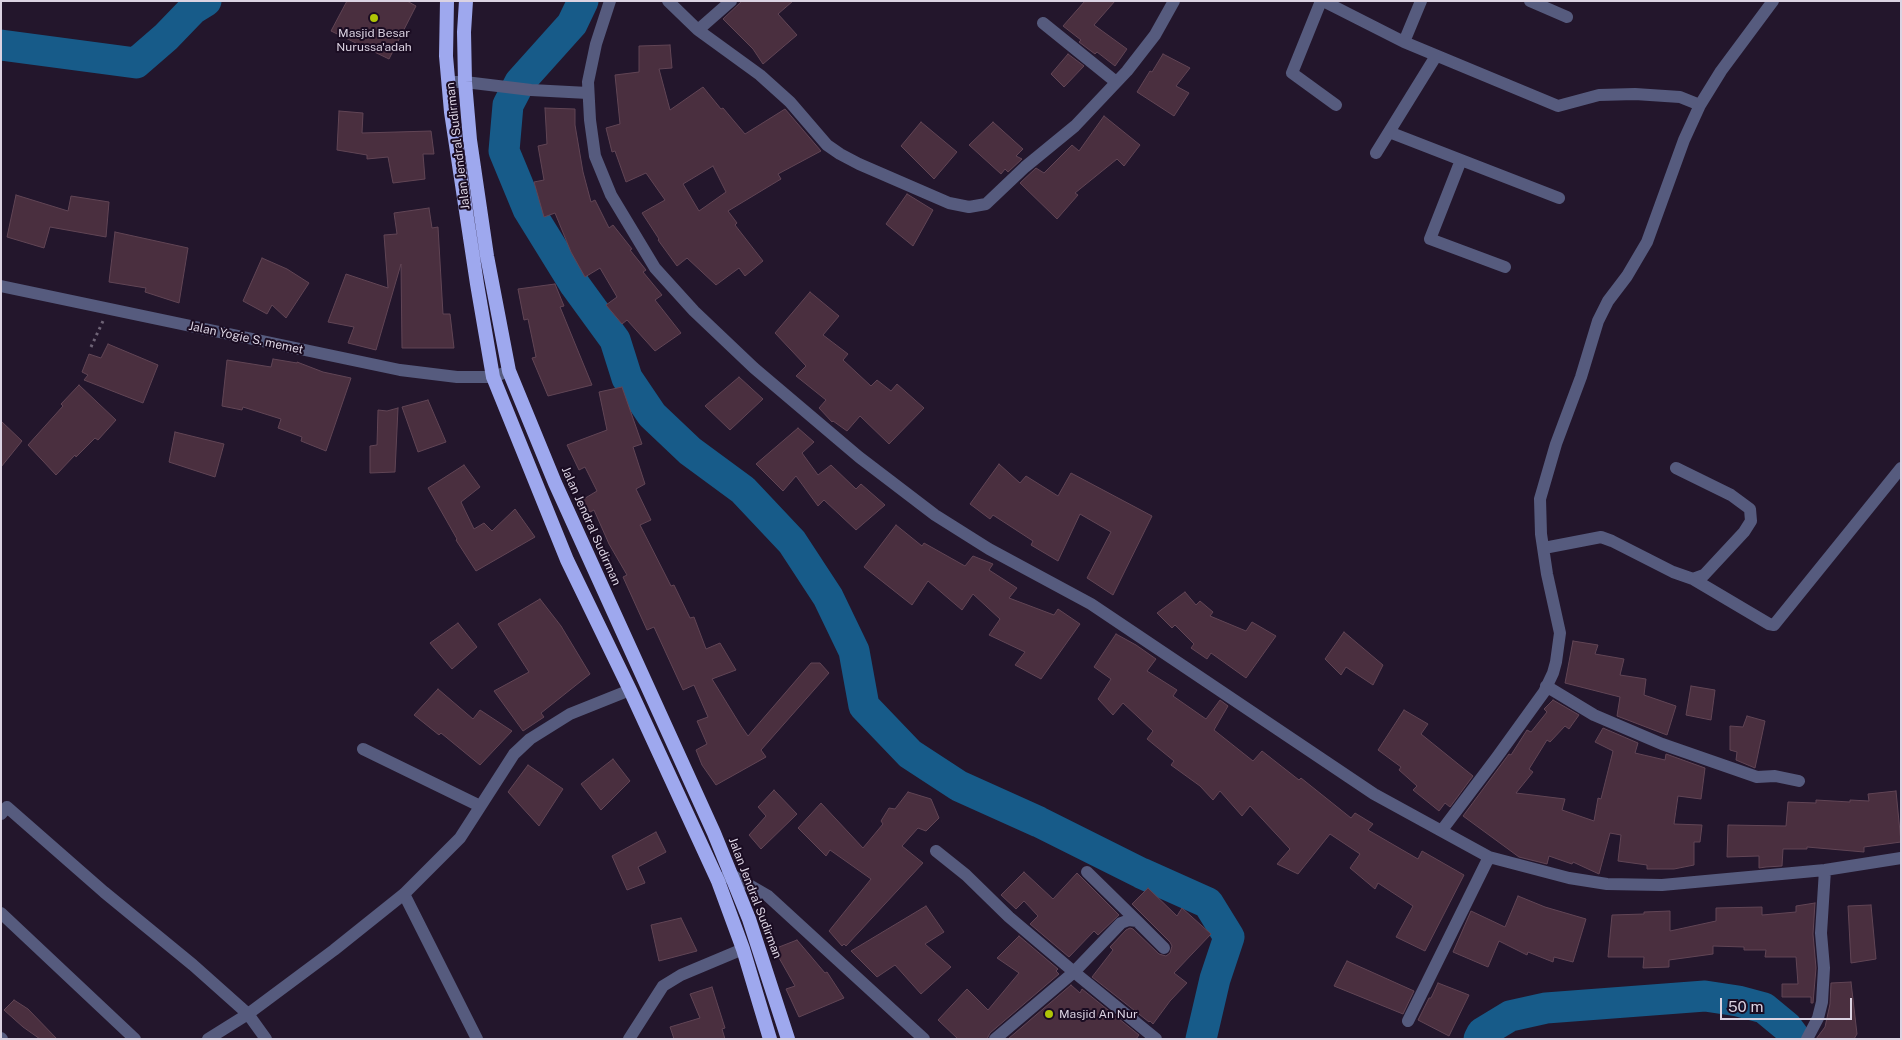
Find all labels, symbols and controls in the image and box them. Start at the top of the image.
marker: Masjid Besar Nurussa'adah [368,12,380,24]
place label: Masjid Besar Nurussa'adah [336,26,412,54]
street label: Jalan Jendral Sudirman [443,81,473,211]
street label: Jalan Yogie S. memet [187,319,305,357]
street label: Jalan Jendral Sudirman [558,464,624,588]
street label: Jalan Jendral Sudirman [725,835,785,961]
scale bar [1722,988,1854,1020]
text: 50 m [1728,998,1763,1015]
place label: Masjid An Nur [1059,1007,1138,1021]
marker: Masjid An Nur [1043,1008,1055,1020]

